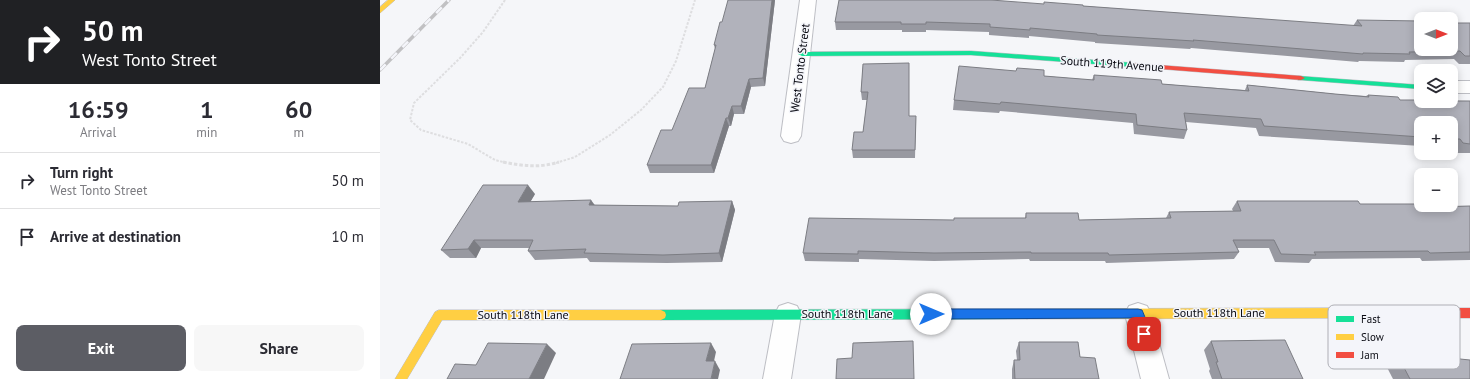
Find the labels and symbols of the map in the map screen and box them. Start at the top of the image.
north arrow [1414,12,1458,56]
street label: West Tonto Street [787,22,812,113]
street label: South 119th Avenue [1060,52,1164,75]
position arrow [910,293,952,335]
street label: South 118th Lane [1173,305,1265,320]
legend [1328,305,1460,369]
street label: South 118th Lane [801,306,893,321]
street label: South 118th Lane [477,307,569,322]
text: Fast [1361,312,1381,326]
pin [1127,317,1161,351]
text: Slow [1361,330,1384,344]
text: Jam [1360,348,1379,362]

